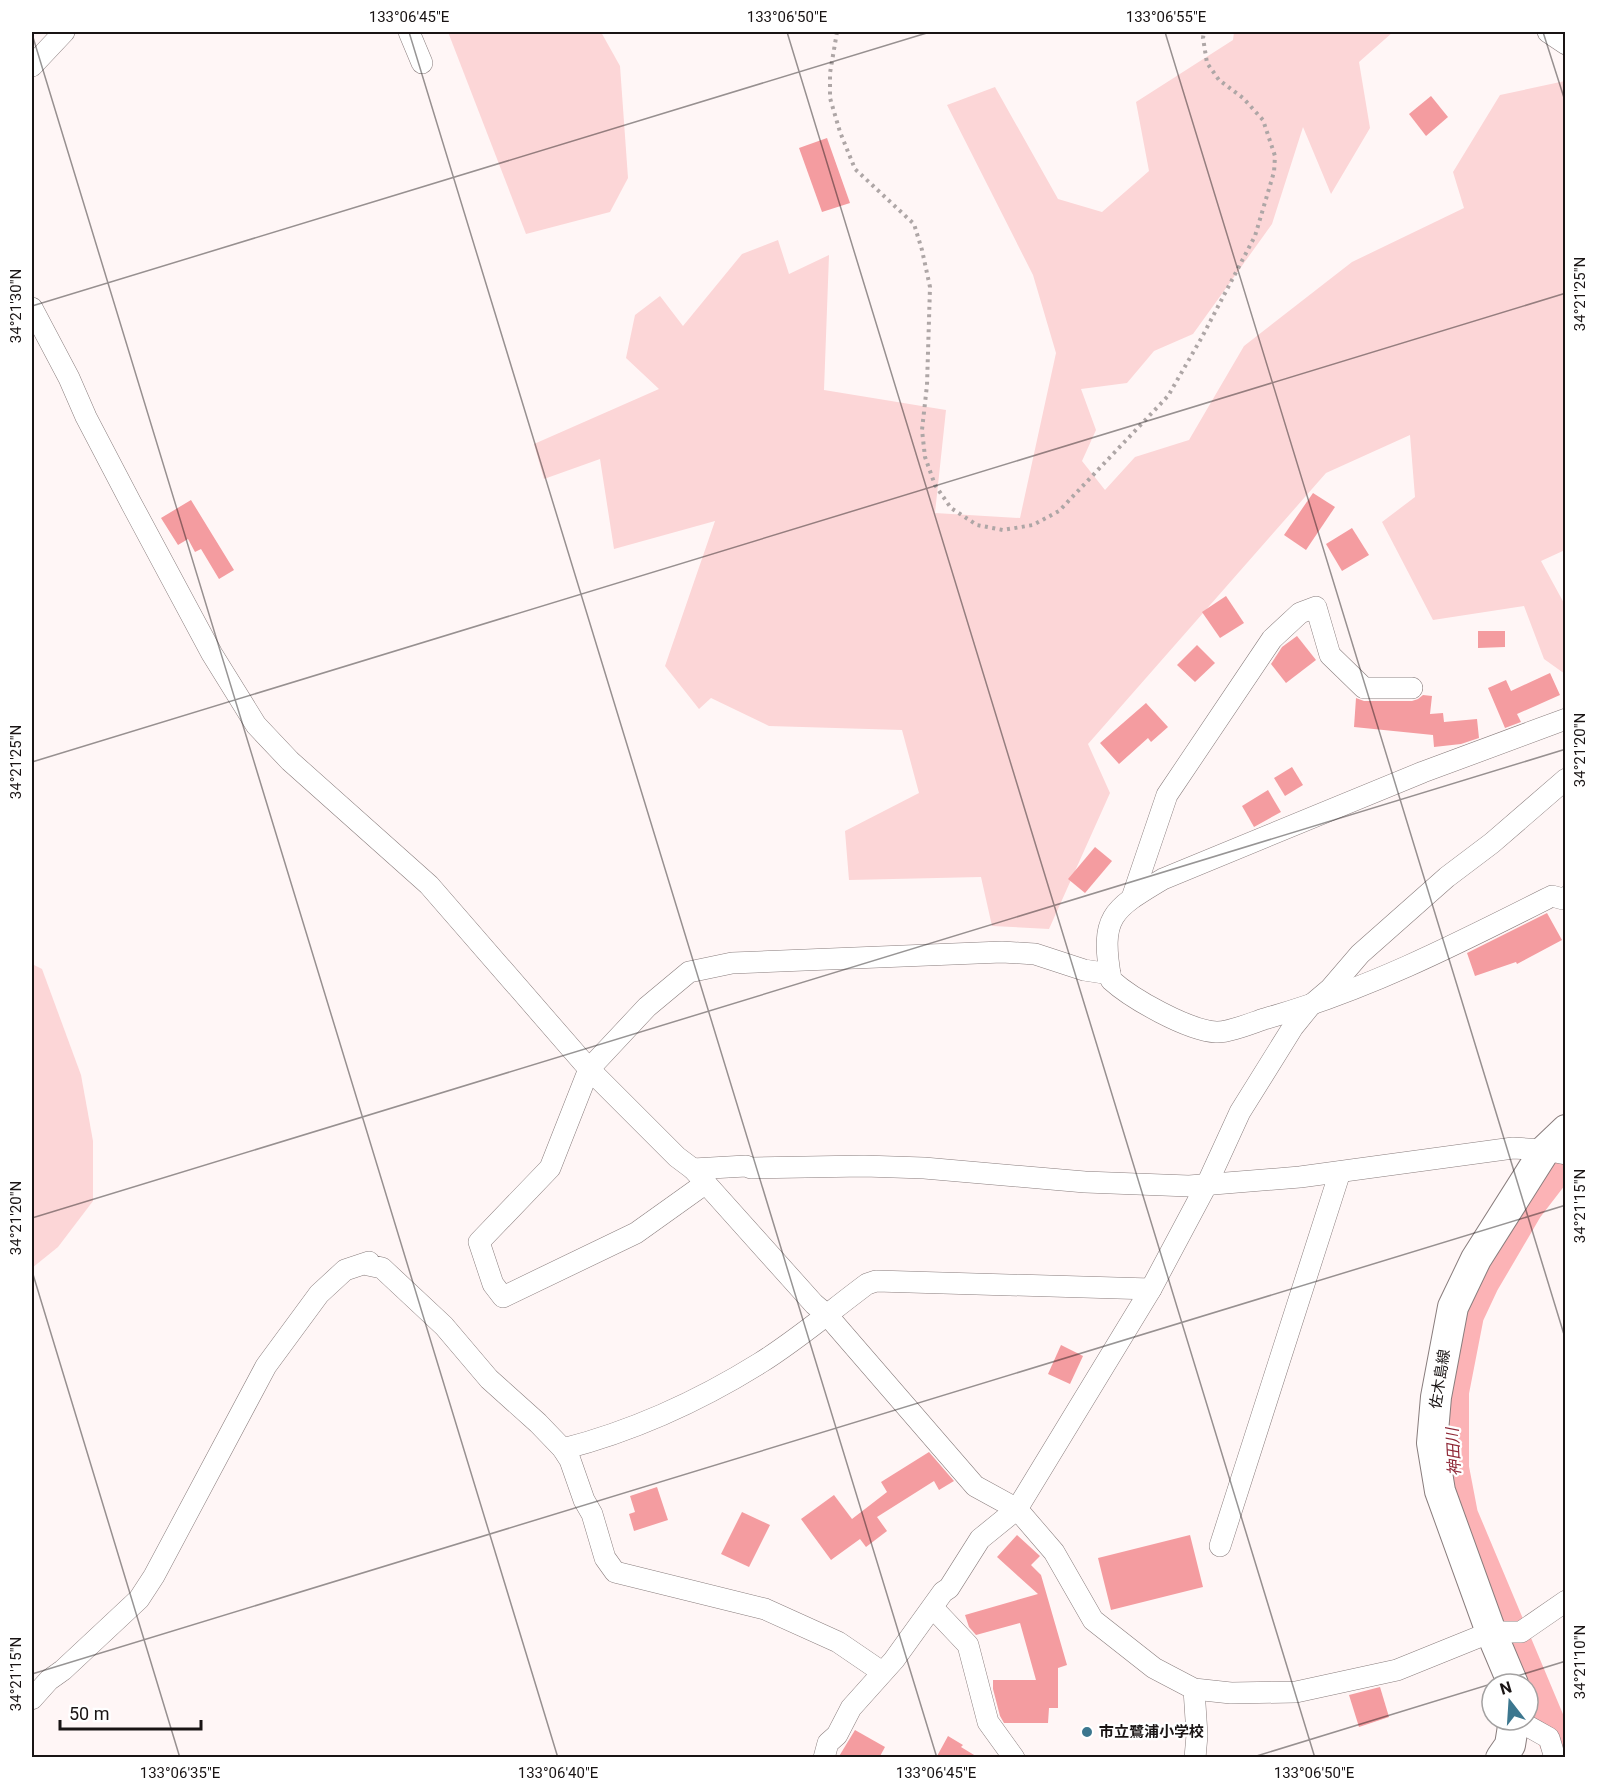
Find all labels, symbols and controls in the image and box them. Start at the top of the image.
text: 133°06'45"E [369,8,450,26]
text: 133°06'50"E [747,8,828,26]
text: 133°06'55"E [1126,8,1207,26]
text: 34°21'25"N [1571,257,1589,331]
text: 34°21'30"N [7,269,25,343]
text: 34°21'20"N [1571,713,1589,787]
text: 34°21'25"N [7,725,25,799]
text: 34°21'15"N [1571,1169,1589,1243]
text: 34°21'20"N [7,1181,25,1255]
street label: 佐木島線 [1426,1348,1454,1410]
water label: 神田川 [1443,1426,1464,1476]
text: 34°21'10"N [1571,1625,1589,1699]
text: 34°21'15"N [7,1637,25,1711]
north arrow [1480,1672,1540,1732]
text: N [1498,1677,1514,1699]
scale bar [60,1693,201,1731]
text: 50 m [69,1703,109,1724]
place label: 市立鷺浦小学校 [1099,1723,1204,1741]
marker: 市立鷺浦小学校 [1080,1725,1094,1739]
text: 133°06'35"E [140,1764,221,1782]
text: 133°06'40"E [518,1764,599,1782]
text: 133°06'45"E [896,1764,977,1782]
text: 133°06'50"E [1274,1764,1355,1782]

